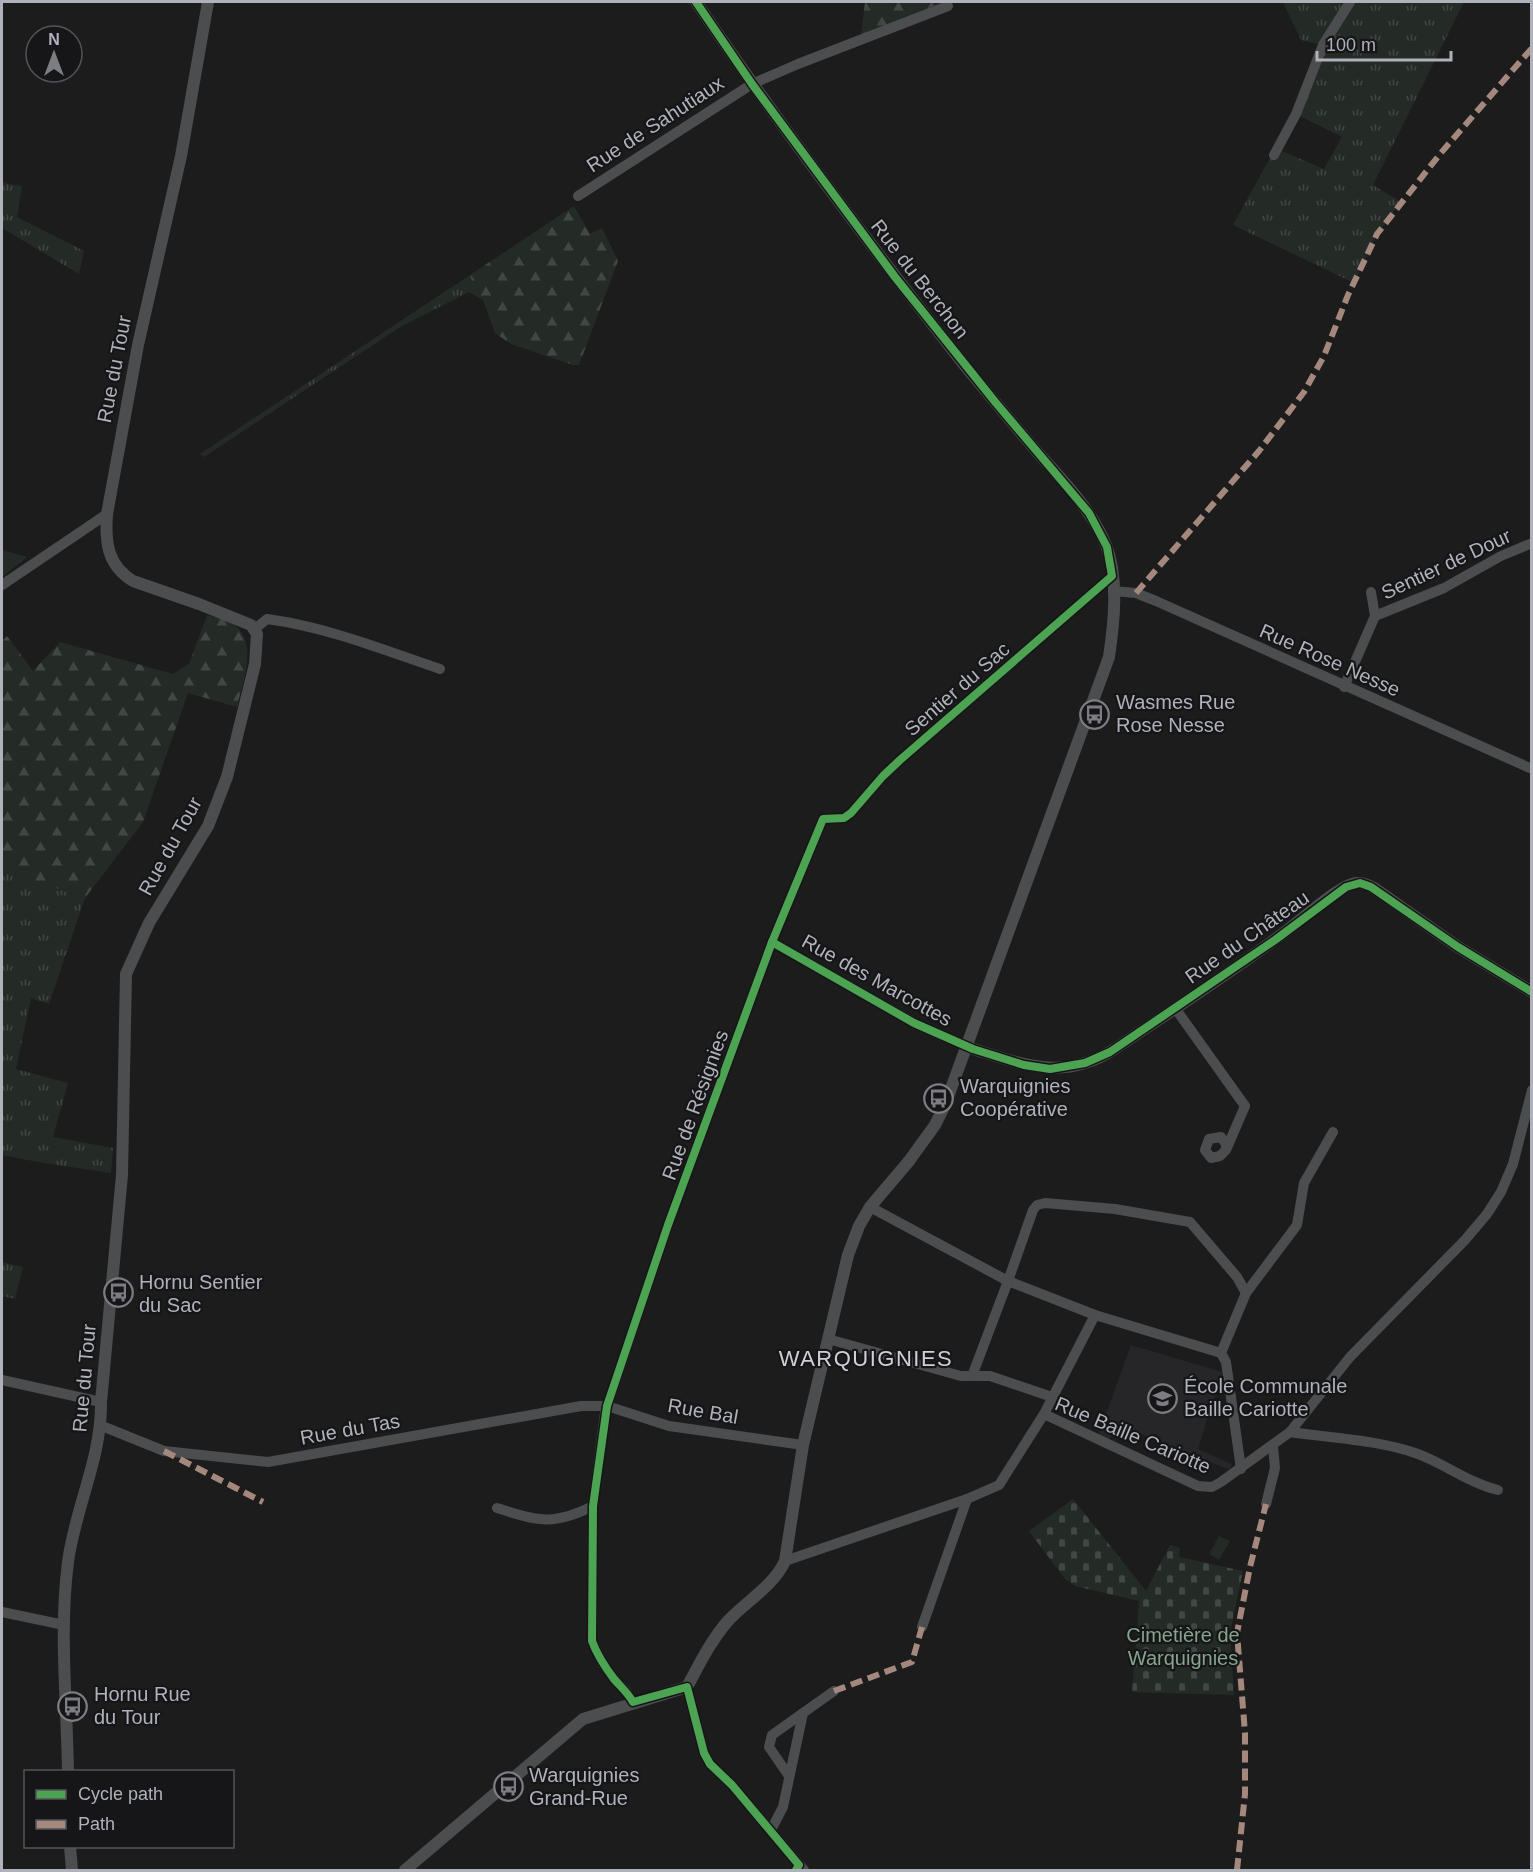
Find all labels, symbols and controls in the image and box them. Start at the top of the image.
north arrow [24,24,84,84]
scale bar [1317,24,1450,62]
text: N [48,31,60,48]
text: 100 m [1326,35,1376,55]
street label: Rue de Sahutiaux [582,71,728,177]
street label: Rue du Berchon [867,215,973,343]
street label: Rue du Tour [93,313,135,424]
street label: Sentier de Dour [1378,524,1514,604]
street label: Rue Rose Nesse [1256,619,1404,701]
street label: Sentier du Sac [900,638,1014,740]
place label: Wasmes Rue Rose Nesse [1116,691,1235,736]
bus stop icon: Wasmes Rue Rose Nesse [1079,698,1111,730]
street label: Rue du Tour [134,793,206,899]
street label: Rue du Château [1181,886,1313,988]
street label: Rue des Marcottes [798,930,956,1030]
street label: Rue de Résignies [658,1027,732,1183]
place label: Warquignies Coopérative [960,1075,1070,1120]
bus stop icon: Warquignies Coopérative [923,1082,955,1114]
place label: Hornu Sentier du Sac [139,1271,263,1316]
bus stop icon: Hornu Sentier du Sac [102,1277,134,1309]
street label: Rue du Tour [68,1323,100,1433]
district label: WARQUIGNIES [779,1346,953,1371]
place label: École Communale Baille Cariotte [1184,1375,1347,1420]
school or university icon: École Communale Baille Cariotte [1147,1382,1179,1414]
street label: Rue Baille Cariotte [1052,1392,1214,1478]
street label: Rue Bal [666,1394,740,1428]
street label: Rue du Tas [298,1409,402,1449]
park label: Cimetière de Warquignies [1126,1624,1240,1669]
place label: Hornu Rue du Tour [94,1683,191,1728]
bus stop icon: Hornu Rue du Tour [57,1690,89,1722]
place label: Warquignies Grand-Rue [529,1764,639,1809]
legend [24,1770,234,1848]
bus stop icon: Warquignies Grand-Rue [492,1771,524,1803]
text: Cycle path [78,1784,163,1804]
text: Path [78,1814,115,1834]

